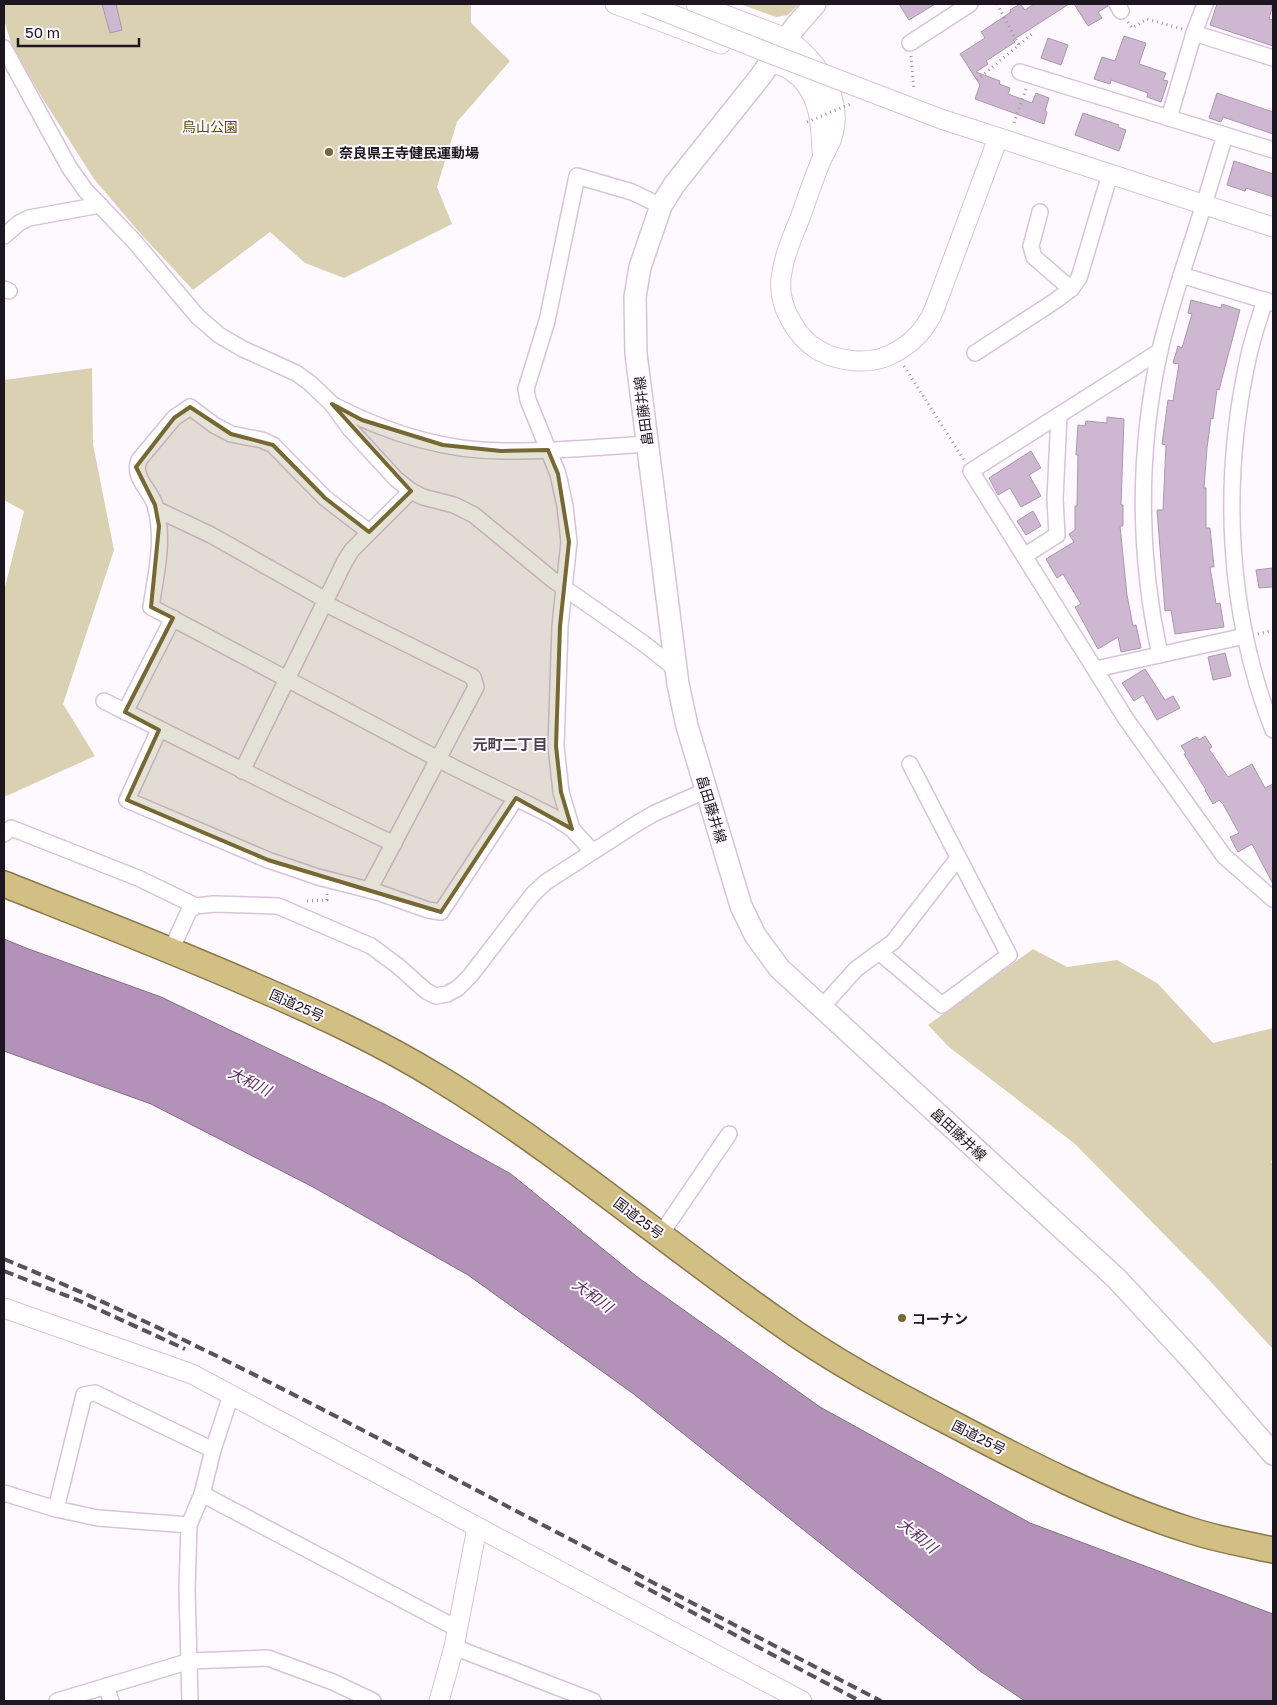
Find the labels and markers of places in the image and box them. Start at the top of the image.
place label: 奈良県王寺健民運動場 [339,144,479,161]
marker: 奈良県王寺健民運動場 [323,146,335,158]
place label: コーナン [912,1310,968,1327]
marker: コーナン [896,1312,908,1324]

